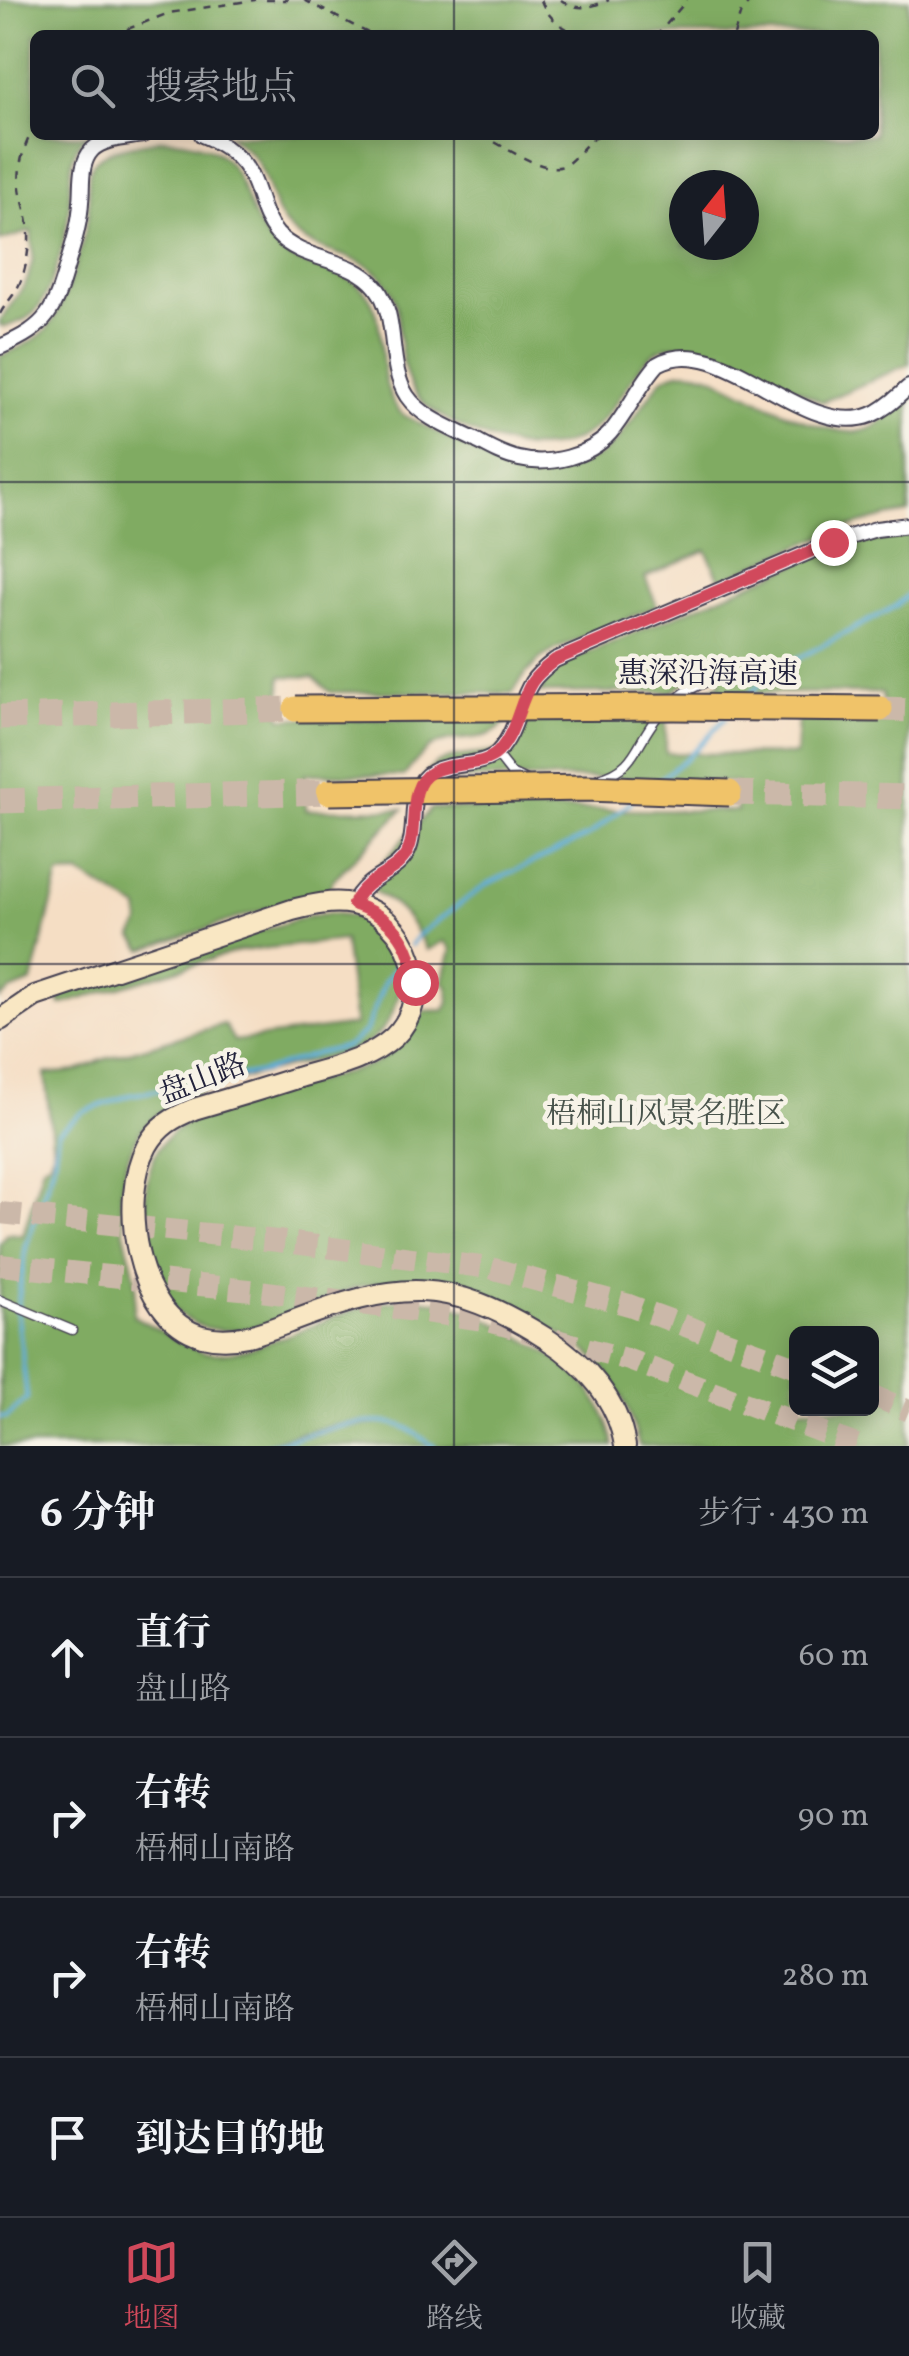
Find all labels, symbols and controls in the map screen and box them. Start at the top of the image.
search box [30,30,879,140]
icon: search [65,58,120,113]
text: 搜索地点 [145,63,297,116]
north arrow [669,170,759,260]
route end [811,520,857,566]
street label: 惠深沿海高速 [618,654,798,696]
route start [393,960,439,1006]
street label: 盘山路 [153,1044,253,1116]
park label: 梧桐山风景名胜区 [546,1094,786,1136]
map controls [789,1326,879,1416]
button: layers [789,1326,879,1416]
text: 6 分钟 [40,1486,155,1545]
text: 步行 · 430 m [698,1493,869,1537]
text: 直行 [135,1609,211,1662]
icon: ahead [40,1630,95,1685]
text: 60 m [799,1635,869,1679]
text: 盘山路 [135,1669,231,1713]
text: 右转 [135,1769,211,1822]
icon: right [40,1790,95,1845]
text: 90 m [798,1795,869,1839]
text: 梧桐山南路 [135,1829,295,1873]
text: 右转 [135,1929,211,1982]
icon: right [40,1950,95,2005]
text: 280 m [782,1955,869,1999]
text: 梧桐山南路 [135,1989,295,2033]
icon: arrive [40,2110,95,2165]
text: 到达目的地 [135,2115,325,2168]
tab: 地图 [123,2235,180,2339]
tab: 路线 [426,2235,483,2339]
tab: 收藏 [729,2235,786,2339]

